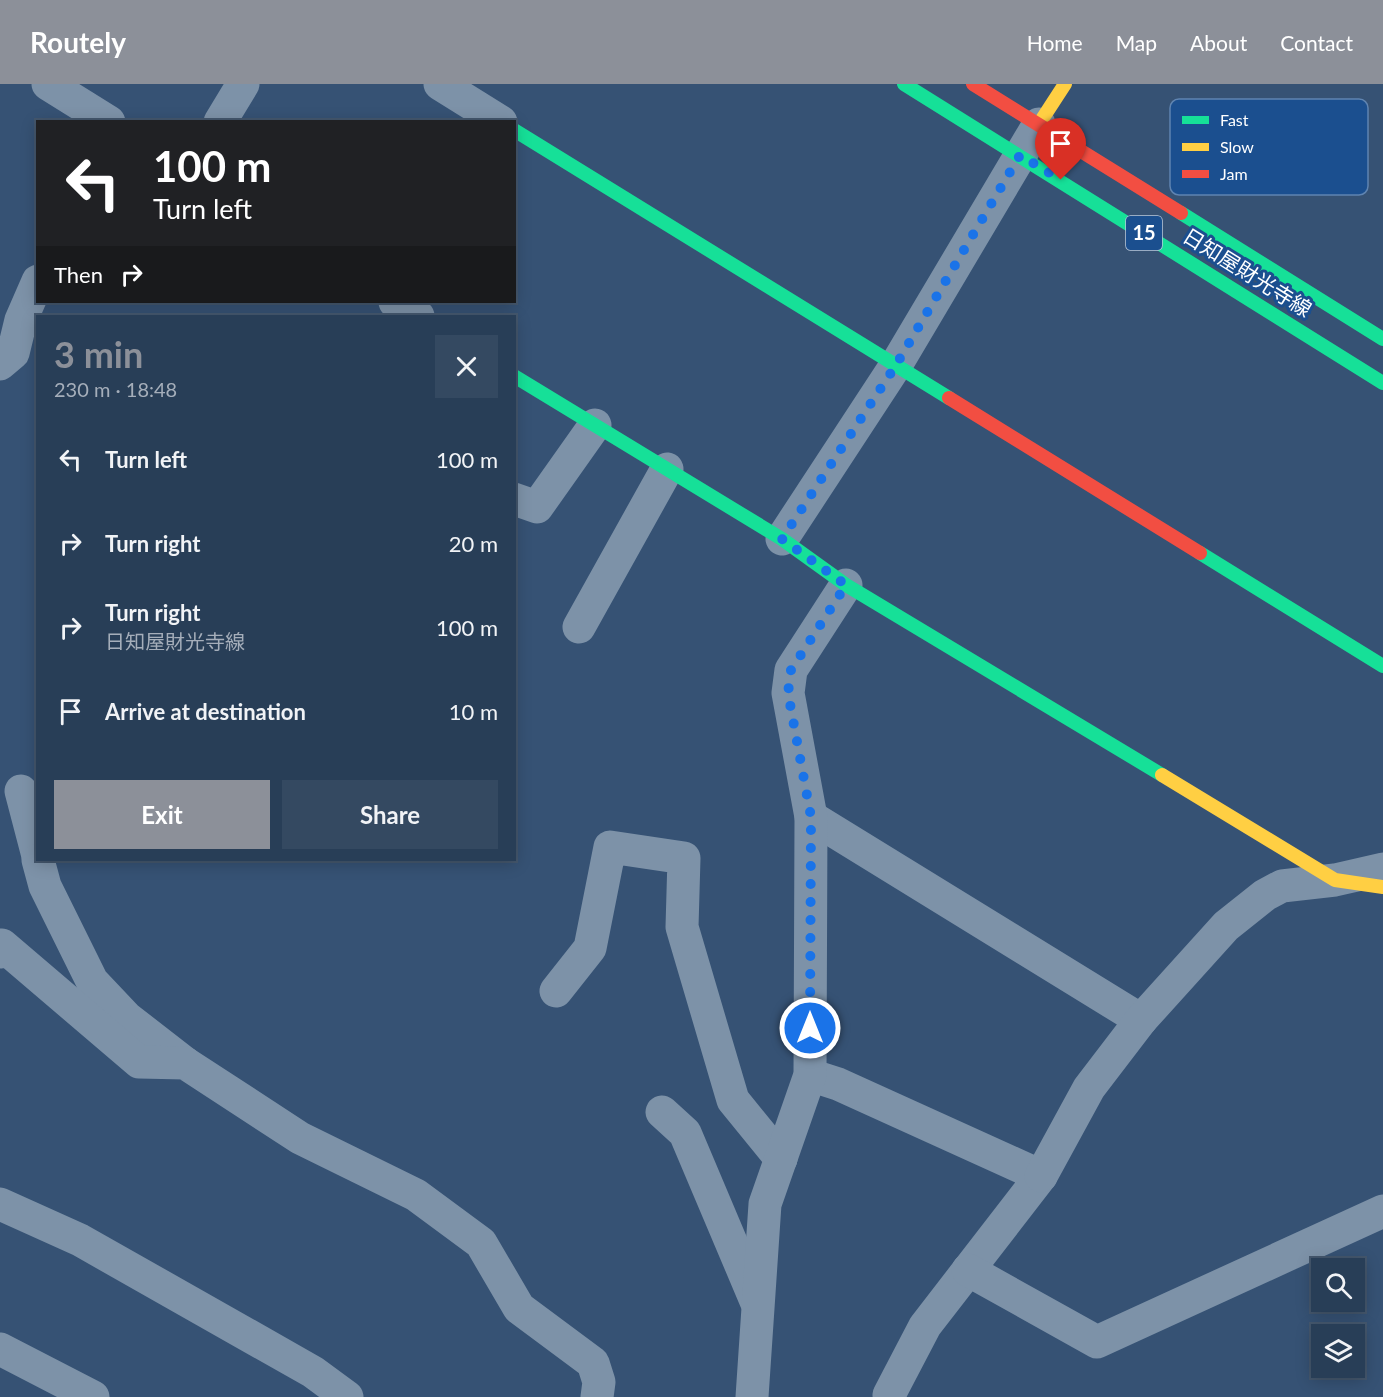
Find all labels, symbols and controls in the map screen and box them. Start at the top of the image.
text: Routely [30,25,126,59]
text: Home [1027,30,1083,55]
text: Map [1116,30,1157,55]
text: About [1190,30,1247,55]
text: Contact [1280,30,1353,55]
legend [1170,99,1368,195]
text: Fast [1220,110,1249,129]
pin [1035,118,1086,180]
icon: arrive [1044,127,1077,160]
text: Slow [1220,137,1254,156]
text: 100 m [153,141,271,191]
icon: left [54,144,132,222]
text: Jam [1220,164,1248,183]
text: Turn left [153,192,252,225]
road number: 15 [1126,216,1162,250]
street label: 日知屋財光寺線 [1179,222,1317,321]
icon: right [115,258,148,291]
text: Then [54,261,103,288]
text: 3 min [54,332,143,376]
button: close [435,335,498,398]
text: 230 m · 18:48 [54,377,177,401]
icon: left [54,443,87,476]
text: Turn left [105,446,187,473]
text: 100 m [436,446,498,473]
icon: right [54,527,87,560]
text: Turn right [105,530,200,557]
text: 20 m [449,530,498,557]
text: Turn right [105,599,200,626]
icon: right [54,611,87,644]
text: 100 m [436,614,498,641]
text: 日知屋財光寺線 [105,629,245,653]
icon: arrive [54,695,87,728]
text: Arrive at destination [105,698,306,725]
text: 10 m [449,698,498,725]
button: Exit [54,780,270,849]
button: Share [282,780,498,849]
position arrow [778,996,842,1060]
map controls [1311,1258,1365,1378]
button: search [1311,1258,1365,1312]
button: layers [1311,1324,1365,1378]

